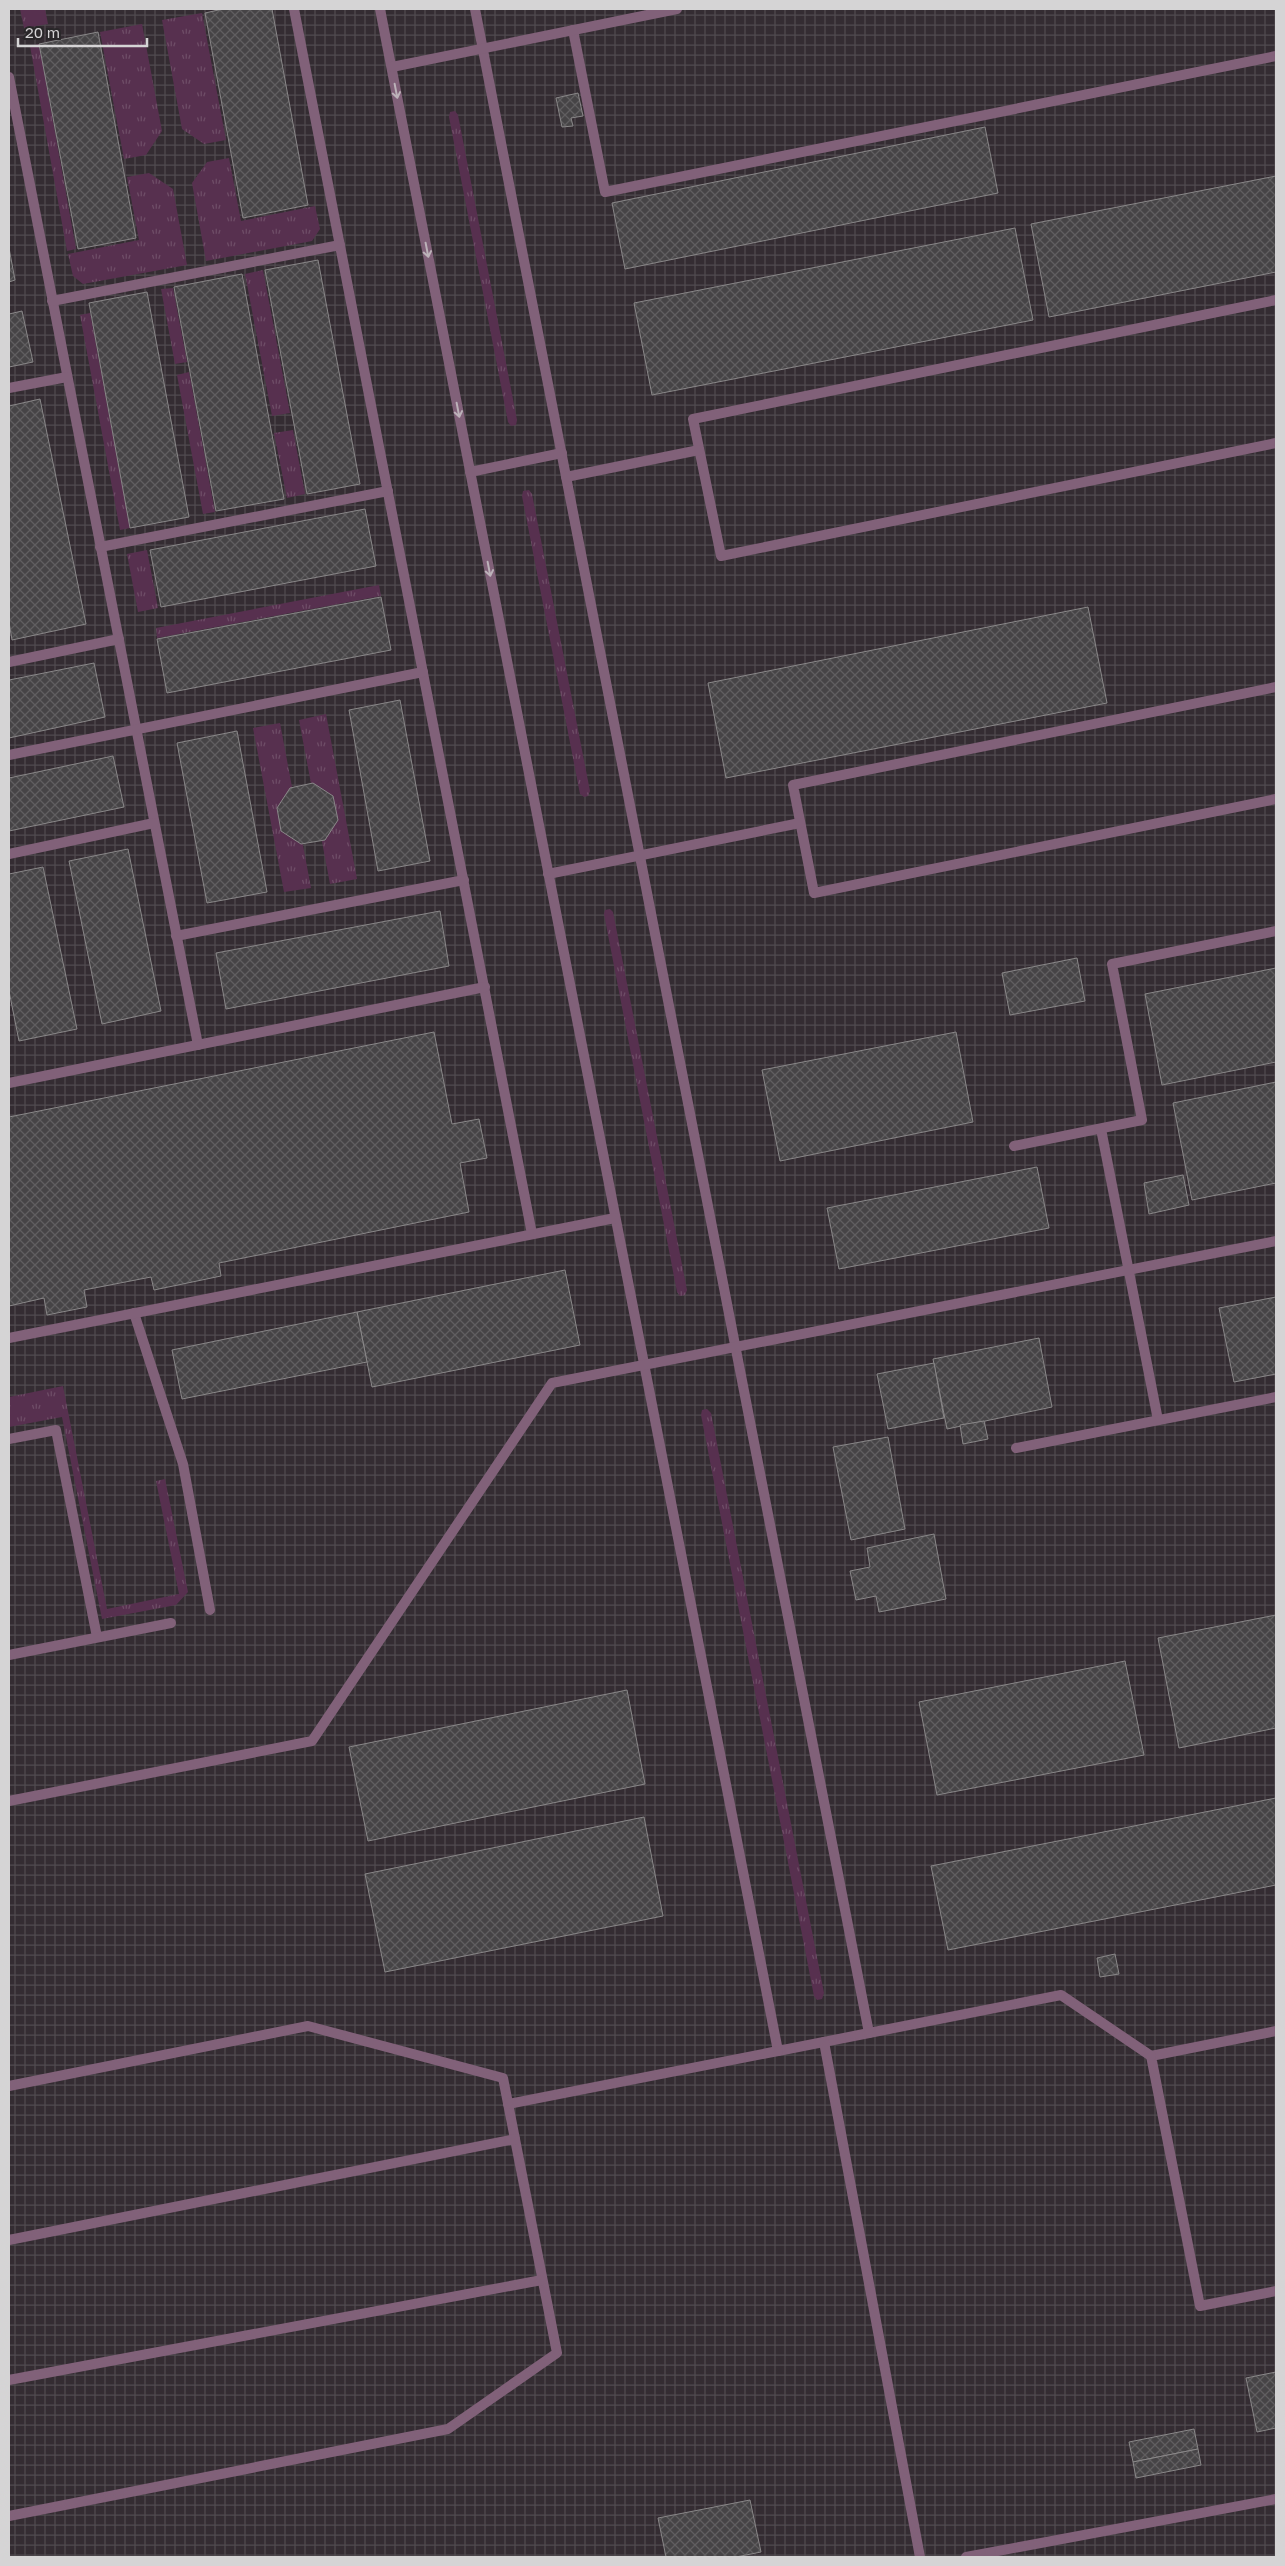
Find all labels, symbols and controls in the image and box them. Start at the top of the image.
scale bar [18,15,146,47]
text: 20 m [25,23,60,41]
one-way arrow [392,83,402,99]
one-way arrow [423,242,433,258]
one-way arrow [454,402,464,418]
one-way arrow [485,561,495,577]

